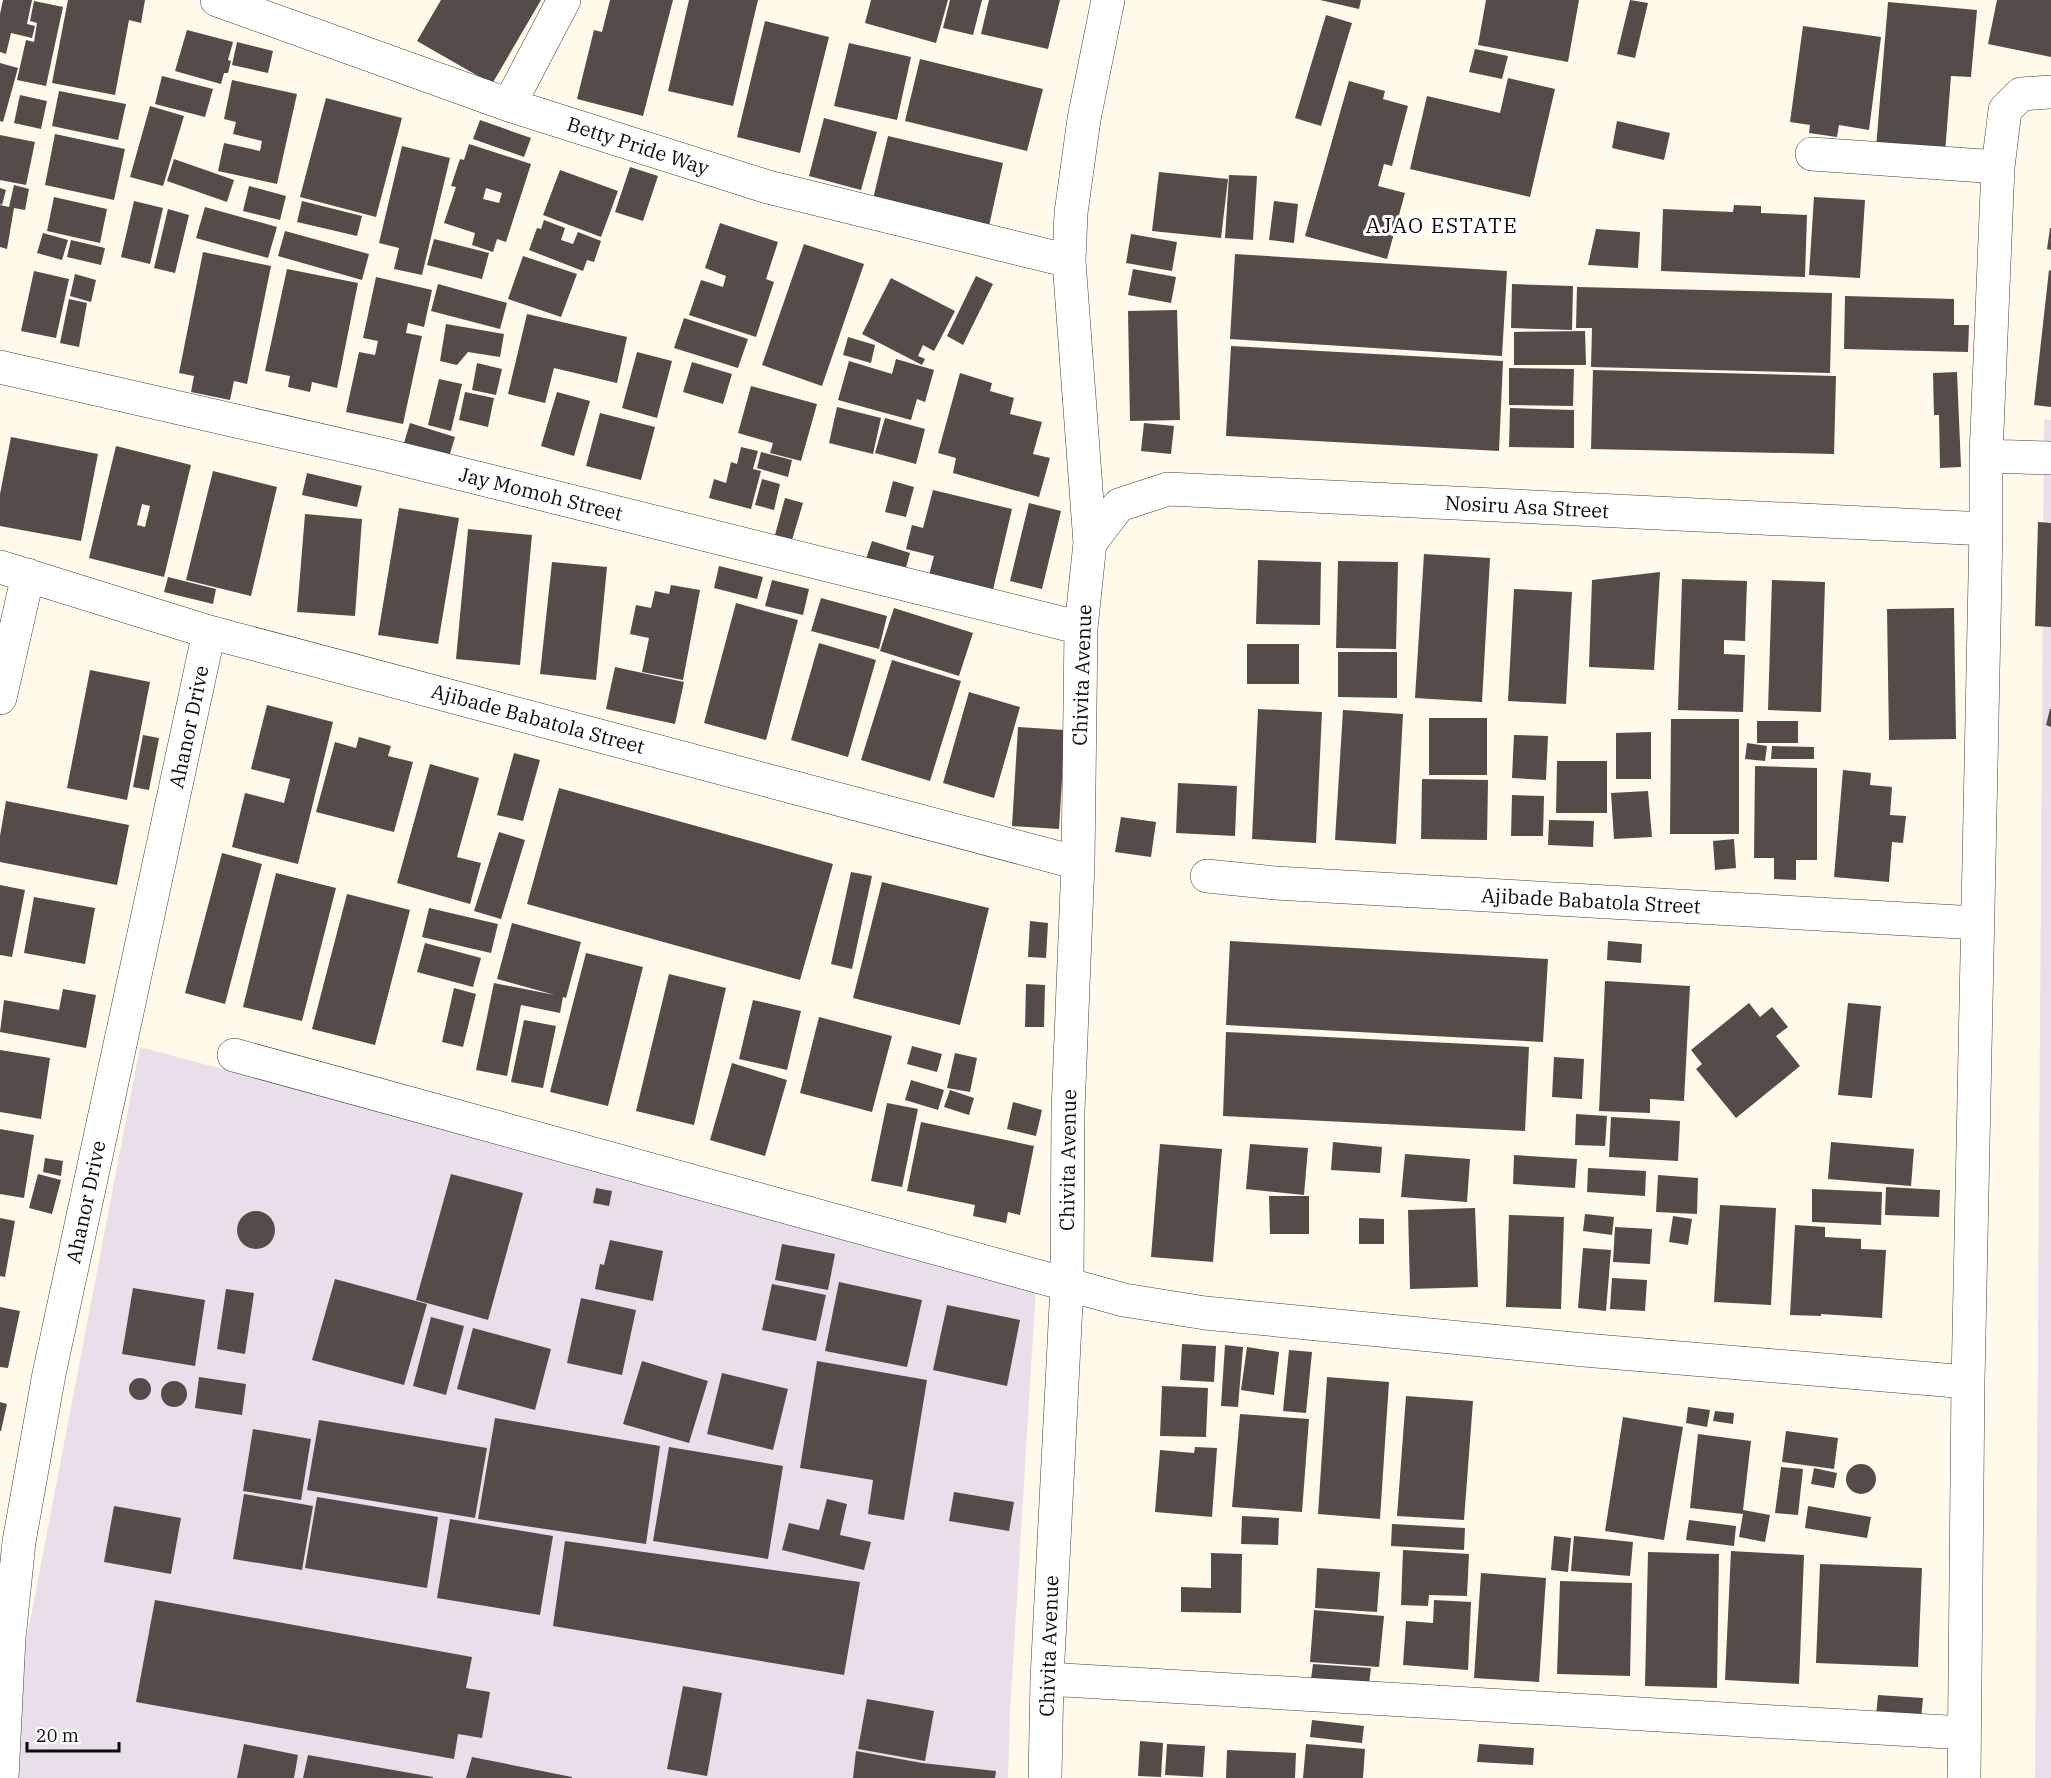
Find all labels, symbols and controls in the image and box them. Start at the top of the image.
street label: Betty Pride Way [564,110,713,181]
district label: AJAO ESTATE [1366,211,1518,239]
street label: Jay Momoh Street [457,460,626,527]
street label: Nosiru Asa Street [1444,489,1610,524]
street label: Chivita Avenue [1066,604,1097,746]
street label: Ahanor Drive [162,663,215,791]
street label: Ajibade Babatola Street [428,677,648,760]
street label: Ajibade Babatola Street [1481,881,1701,920]
street label: Chivita Avenue [1053,1089,1082,1231]
street label: Ahanor Drive [59,1138,112,1266]
street label: Chivita Avenue [1033,1575,1064,1717]
scale bar [27,1715,118,1753]
text: 20 m [36,1724,79,1747]

